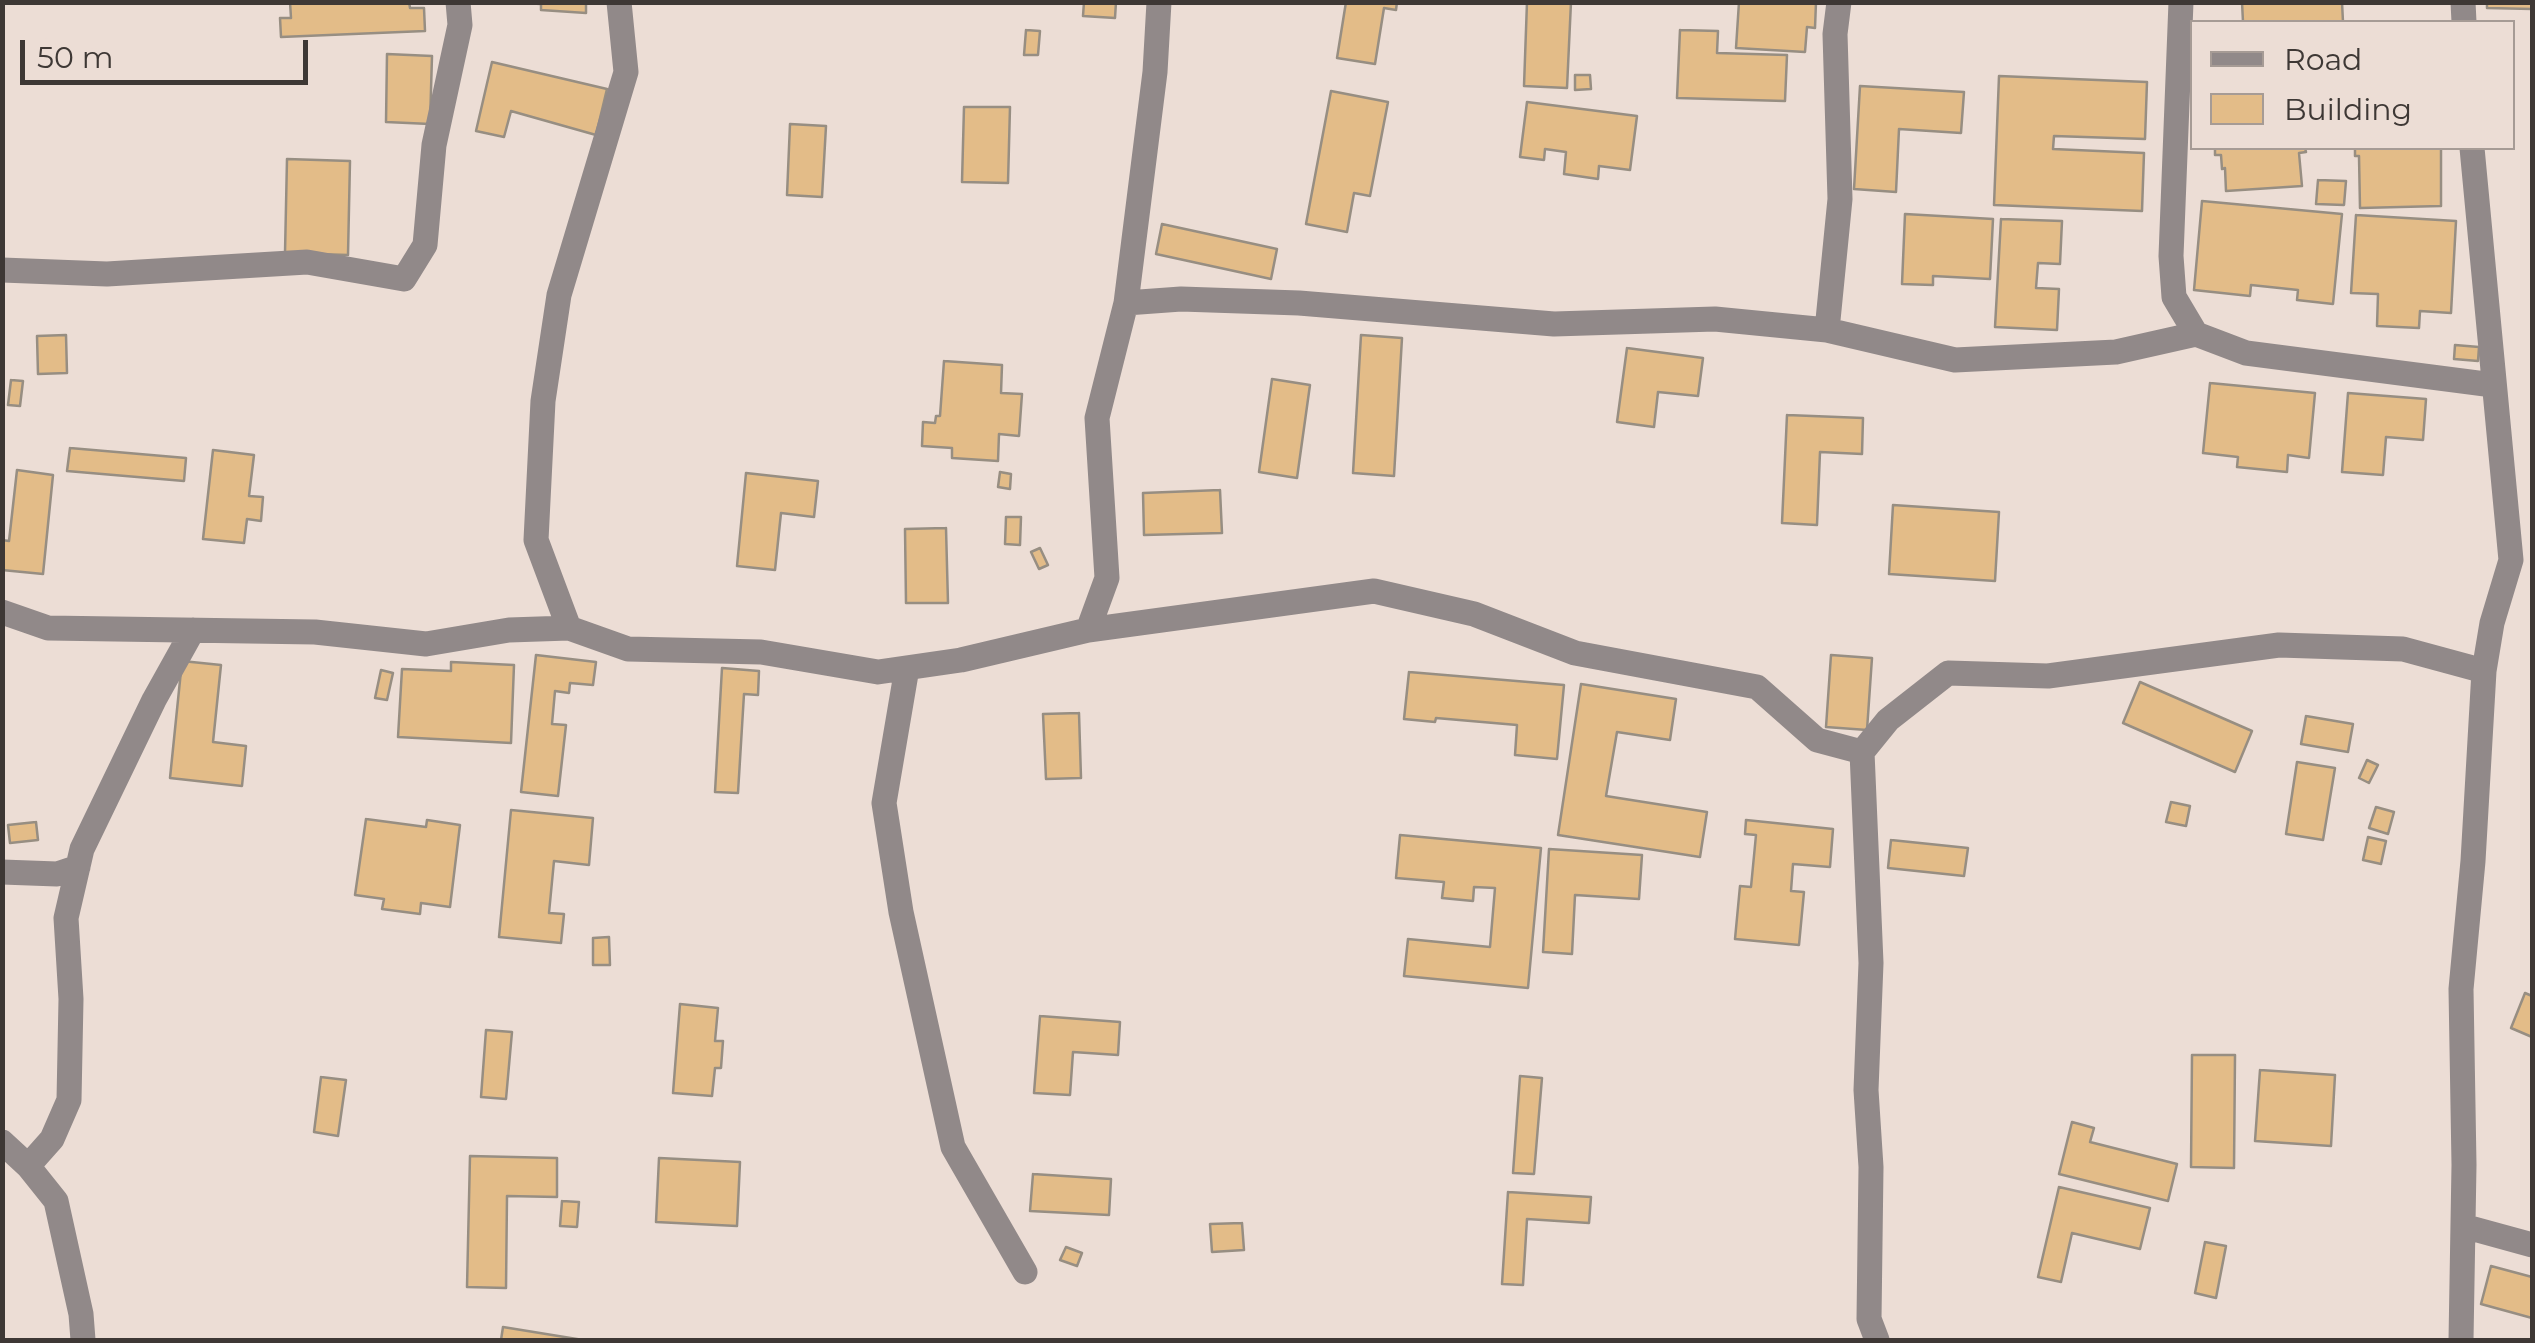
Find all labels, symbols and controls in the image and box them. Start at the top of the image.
scale bar [25,20,312,82]
legend [2190,20,2515,150]
text: 50 m [37,39,114,76]
text: Road [2284,41,2362,78]
text: Building [2284,91,2412,128]

